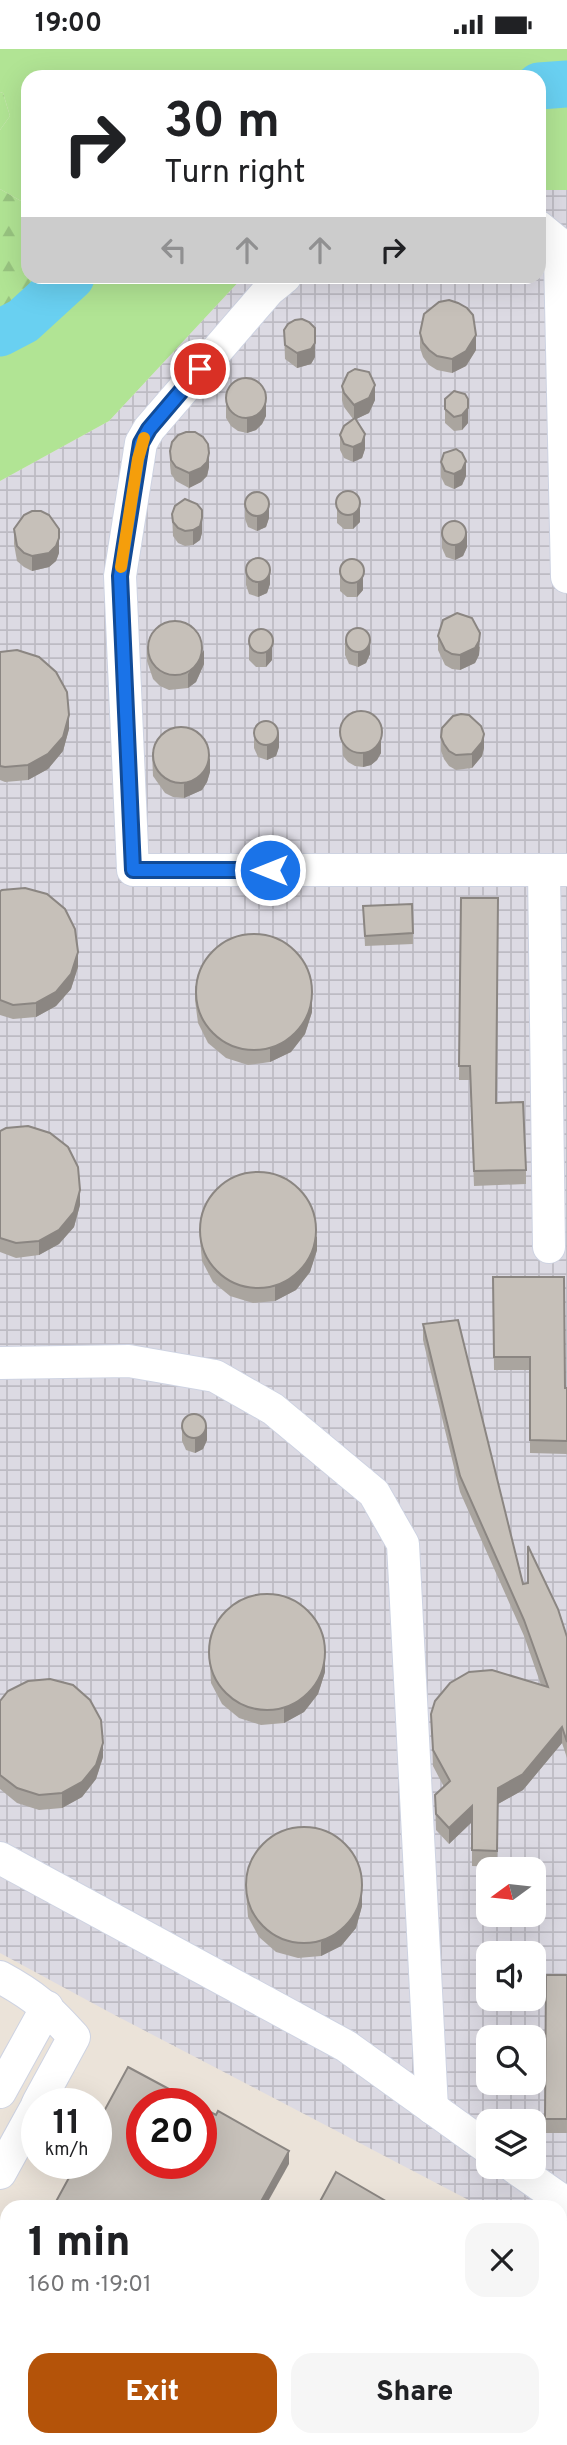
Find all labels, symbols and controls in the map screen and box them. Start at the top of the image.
text: 19:00 [35,8,102,41]
text: 30 m [164,93,280,155]
icon: right [49,98,140,189]
text: Turn right [164,154,306,194]
icon: left [155,231,193,269]
icon: ahead [228,231,266,269]
icon: ahead [301,231,339,269]
icon: right [374,231,412,269]
pin [170,339,230,399]
icon: arrive [181,350,219,388]
position arrow [233,833,307,907]
north arrow [476,1857,546,1927]
map controls [476,1857,546,2179]
button: sound [476,1941,546,2011]
button: search [476,2025,546,2095]
speed limit sign: 20 [126,2088,217,2179]
text: 11 [53,2102,81,2146]
button: layers [476,2109,546,2179]
text: km/h [45,2139,88,2162]
text: 1 min [28,2218,131,2271]
button: close [465,2223,539,2297]
text: 160 m · 19:01 [28,2271,152,2300]
button: Exit [28,2353,277,2433]
button: Share [291,2353,539,2433]

